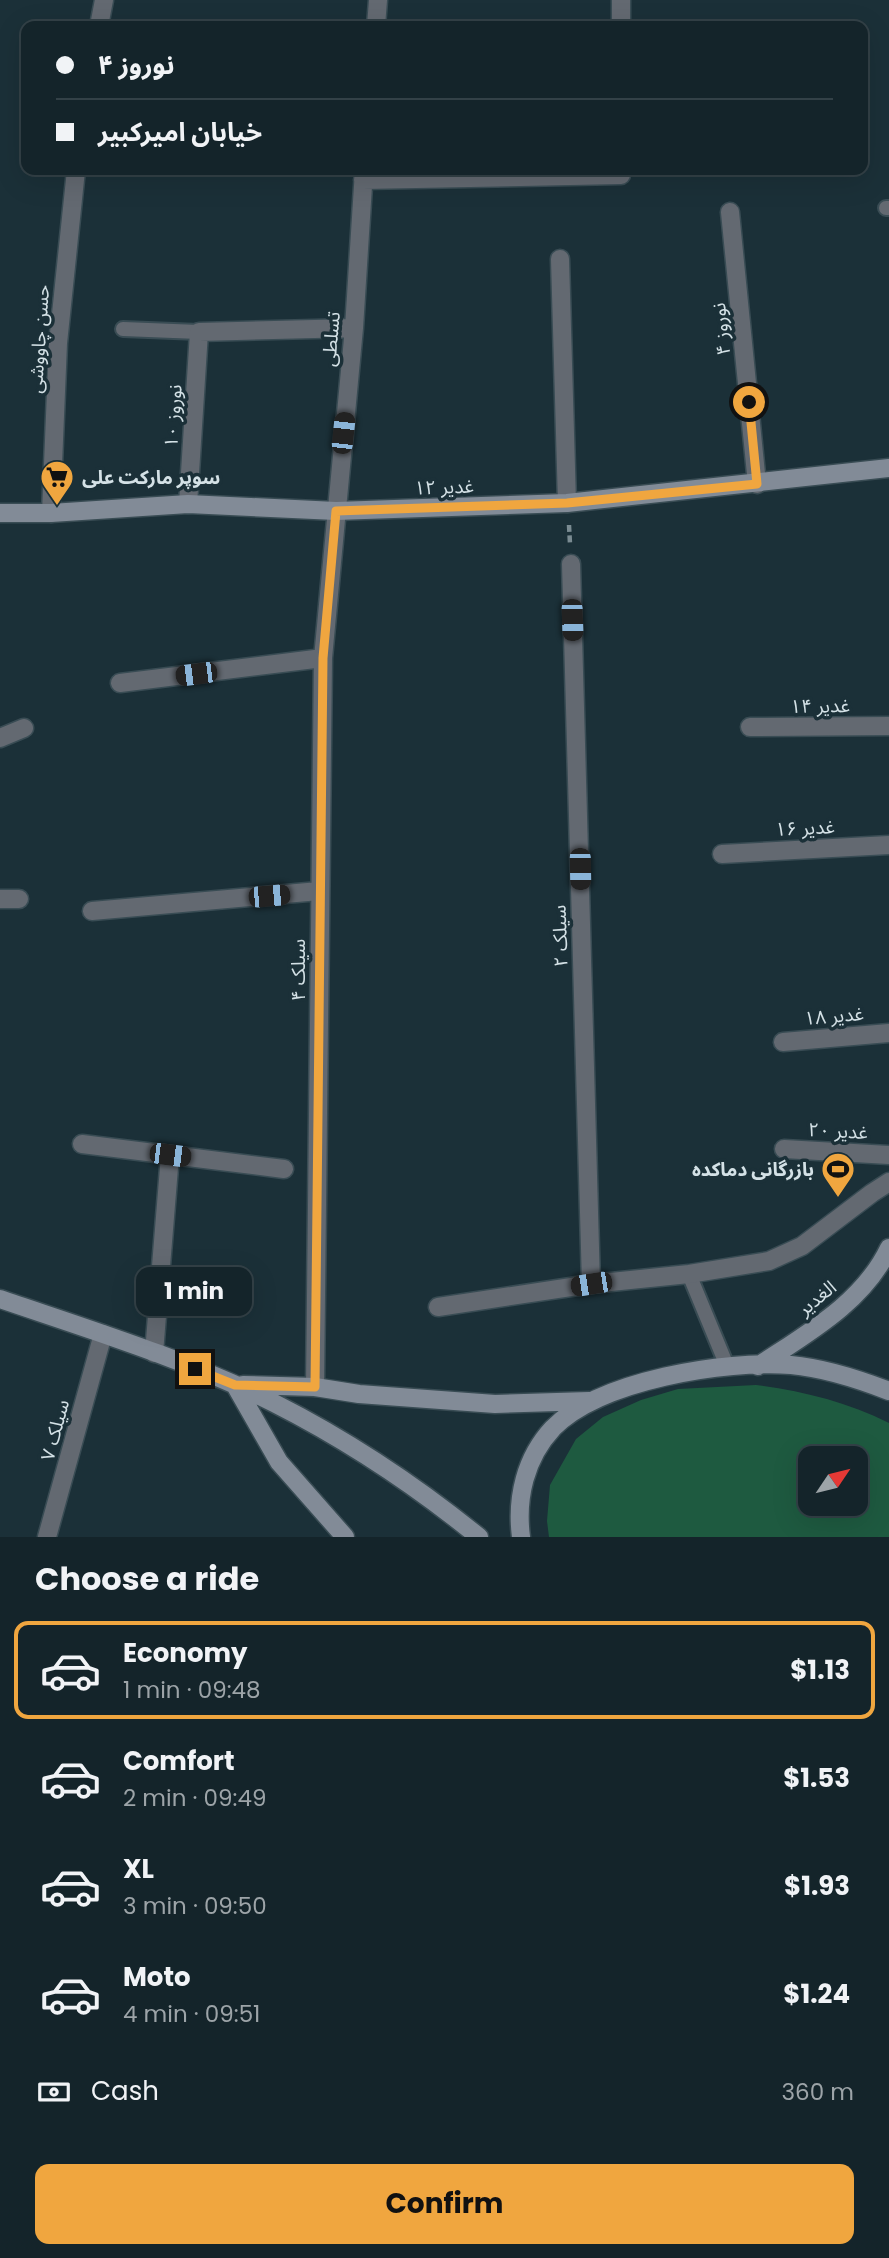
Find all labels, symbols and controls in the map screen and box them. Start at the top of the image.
text: نوروز ۴ [98,47,174,83]
text: خیابان امیرکبیر [98,114,262,150]
street label: حسن چاووشی [22,284,56,394]
street label: نوروز ۴ [705,301,737,357]
street label: تسلطی [315,310,347,368]
street label: نوروز ۱۰ [157,383,189,449]
route start [733,386,765,418]
car [331,411,356,455]
supermarket icon: سوپر مارکت علی [38,458,76,507]
place label: سوپر مارکت علی [82,464,220,491]
street label: غدیر ۱۲ [414,472,474,502]
car [561,599,584,641]
car [174,661,219,687]
street label: غدیر ۱۴ [790,692,850,720]
street label: غدیر ۱۶ [774,813,836,843]
car [570,848,591,890]
car [248,884,291,908]
street label: سیلک ۲ [545,904,575,968]
street label: سیلک ۴ [285,939,312,1001]
street label: غدیر ۱۸ [803,1000,865,1032]
street label: غدیر ۲۰ [807,1116,869,1146]
car [148,1142,193,1168]
sports icon: بازرگانی دماکده [819,1150,857,1199]
place label: بازرگانی دماکده [692,1156,814,1183]
callout: 1 min [137,1268,253,1316]
car [569,1270,614,1298]
street label: الغدیر [791,1274,842,1323]
text: 1 min [164,1275,224,1307]
route end [179,1353,211,1385]
street label: سیلک ۷ [34,1396,76,1464]
north arrow [798,1446,868,1516]
map controls [798,1446,868,1516]
text: Choose a ride [35,1556,259,1601]
text: Economy [123,1635,247,1671]
icon: car [39,1639,102,1702]
text: $1.13 [790,1652,850,1688]
text: 1 min · 09:48 [123,1674,261,1706]
text: Comfort [123,1743,235,1779]
icon: car [39,1747,102,1810]
text: $1.53 [783,1760,850,1796]
text: 2 min · 09:49 [123,1782,266,1814]
text: XL [123,1851,154,1887]
icon: car [39,1855,102,1918]
text: $1.93 [784,1868,850,1904]
text: 3 min · 09:50 [123,1890,267,1922]
text: Moto [123,1959,191,1995]
icon: car [39,1963,102,2026]
text: $1.24 [783,1976,850,2012]
text: 4 min · 09:51 [123,1998,260,2030]
icon: cash [35,2073,73,2111]
text: Cash [91,2073,159,2109]
text: 360 m [782,2076,854,2108]
button: Confirm [35,2164,854,2244]

